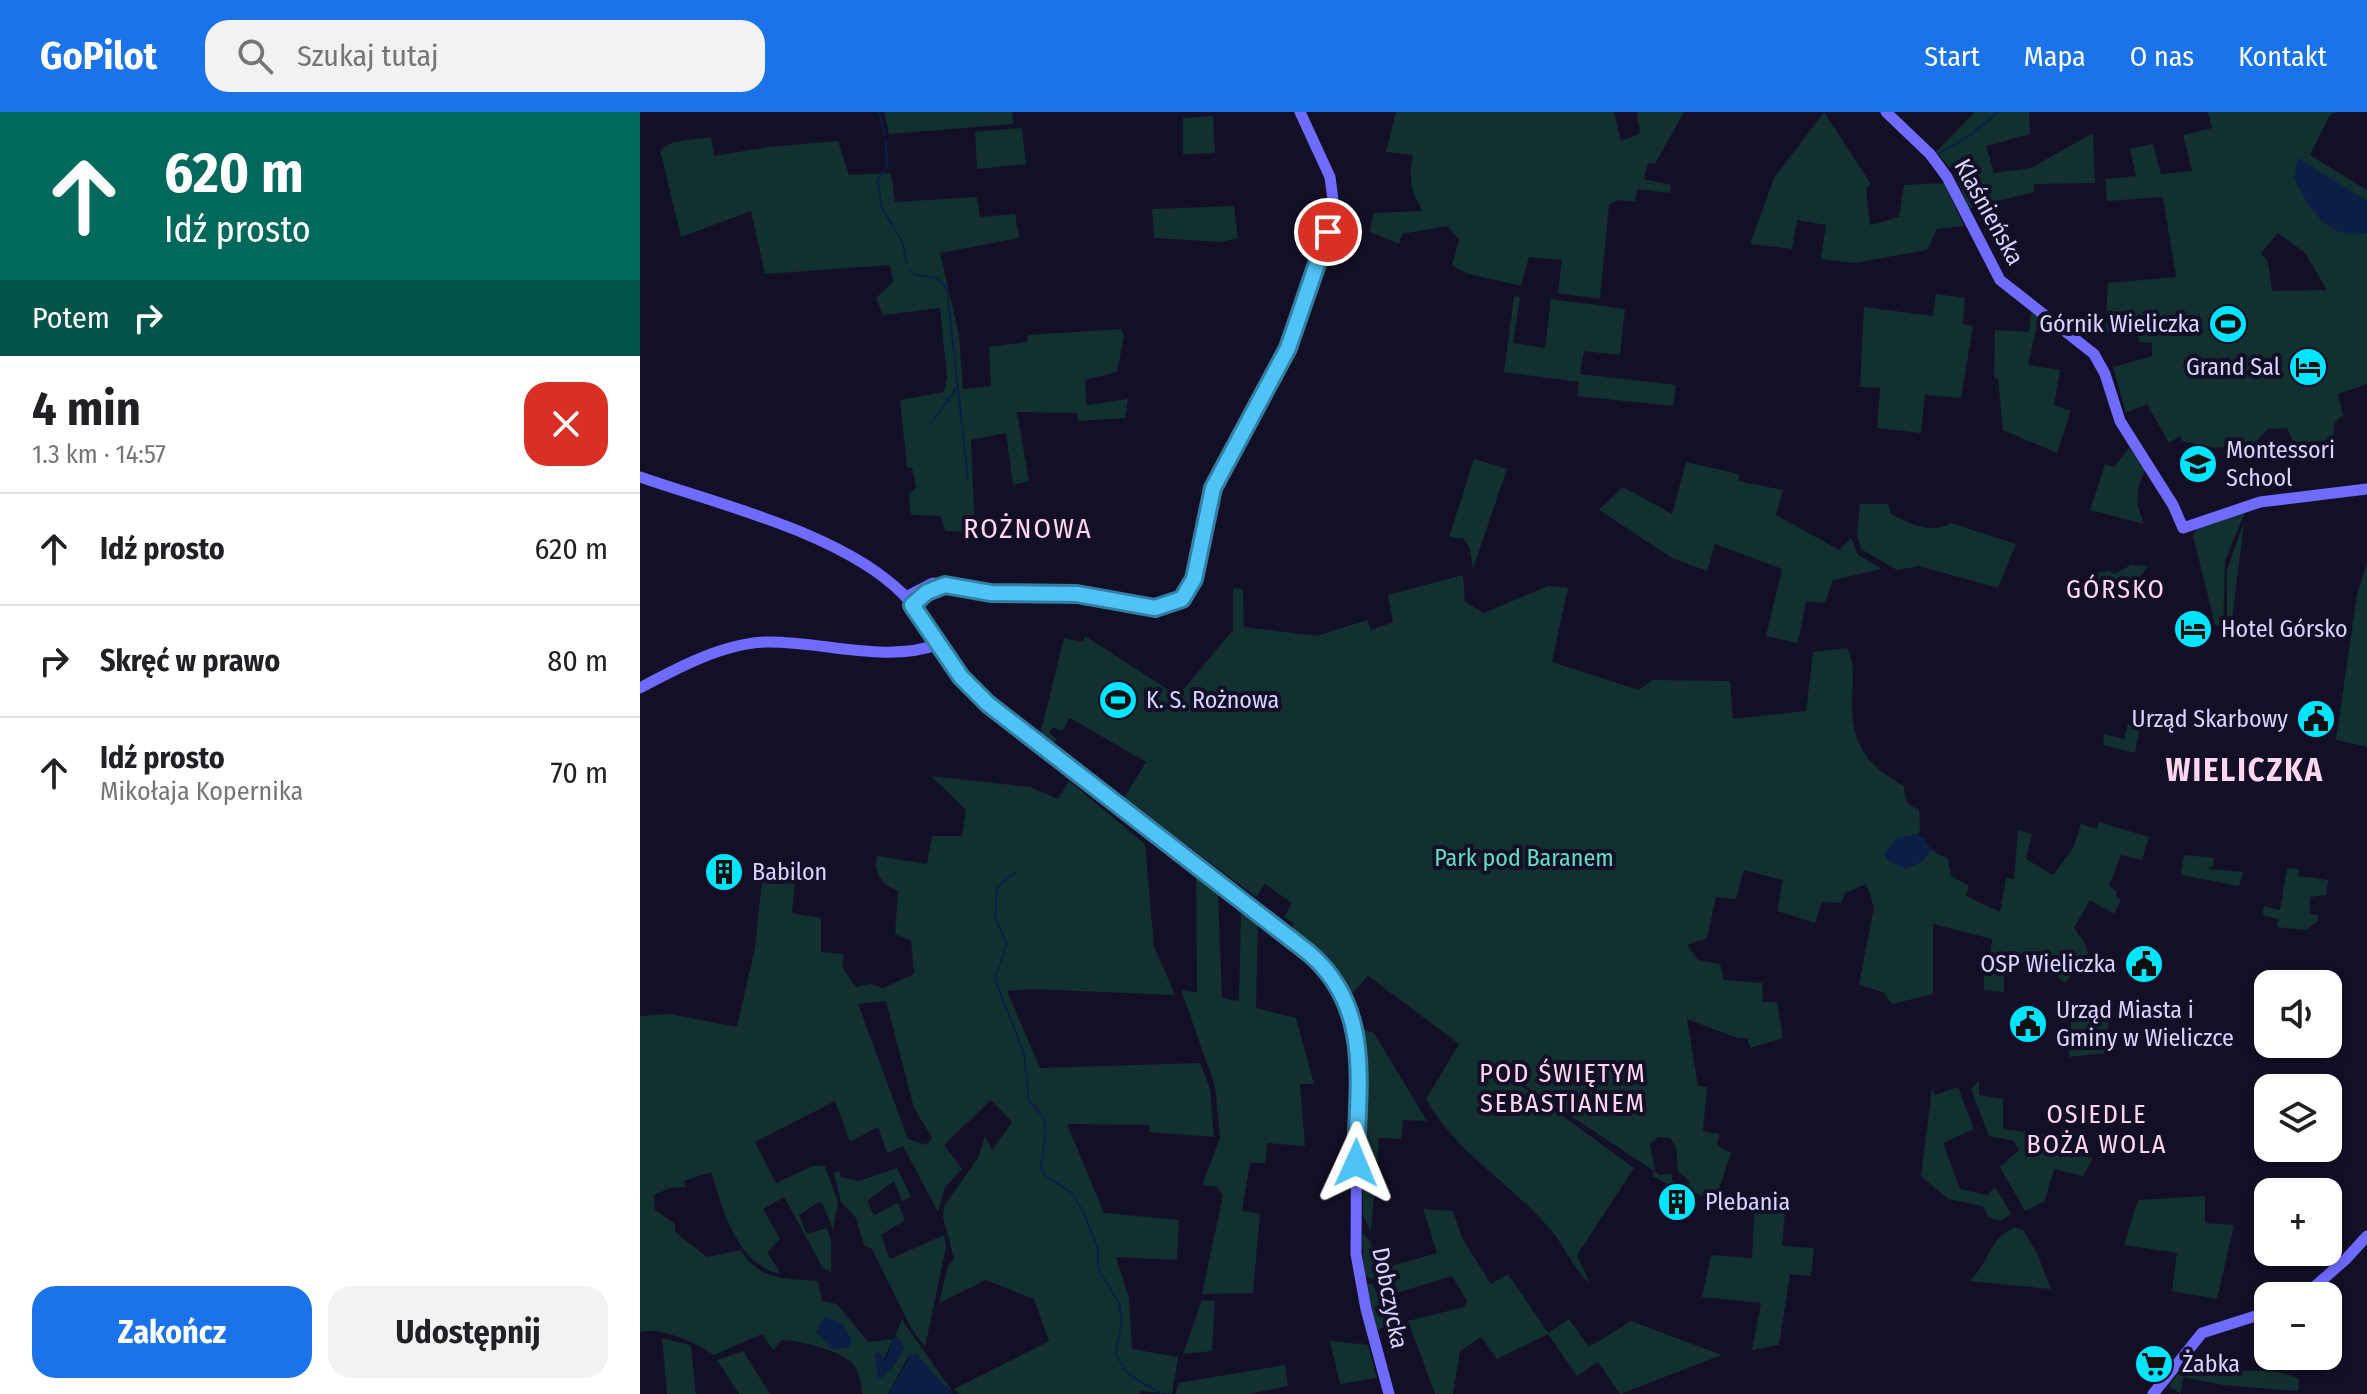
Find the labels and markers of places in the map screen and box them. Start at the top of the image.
pin [1294,198,1362,266]
sports icon: Górnik Wieliczka [2207,303,2249,345]
place label: Górnik Wieliczka [2039,310,2200,338]
hotel icon: Grand Sal [2287,346,2329,388]
place label: Grand Sal [2186,353,2280,381]
place label: Montessori School [2226,436,2335,492]
school or university icon: Montessori School [2177,443,2219,485]
hotel icon: Hotel Górsko [2172,608,2214,650]
place label: Hotel Górsko [2221,615,2348,643]
sports icon: K. S. Rożnowa [1097,679,1139,721]
place label: K. S. Rożnowa [1146,686,1279,714]
public building icon: Urząd Skarbowy [2295,698,2337,740]
place label: Urząd Skarbowy [2132,705,2288,733]
building icon: Babilon [703,851,745,893]
place label: Babilon [752,858,827,886]
public building icon: OSP Wieliczka [2123,943,2165,985]
place label: OSP Wieliczka [1980,950,2116,978]
place label: Urząd Miasta i Gminy w Wieliczce [2056,996,2234,1052]
public building icon: Urząd Miasta i Gminy w Wieliczce [2007,1003,2049,1045]
building icon: Plebania [1656,1181,1698,1223]
place label: Plebania [1705,1188,1790,1216]
supermarket icon: Żabka [2133,1343,2175,1385]
place label: Żabka [2182,1350,2240,1378]

